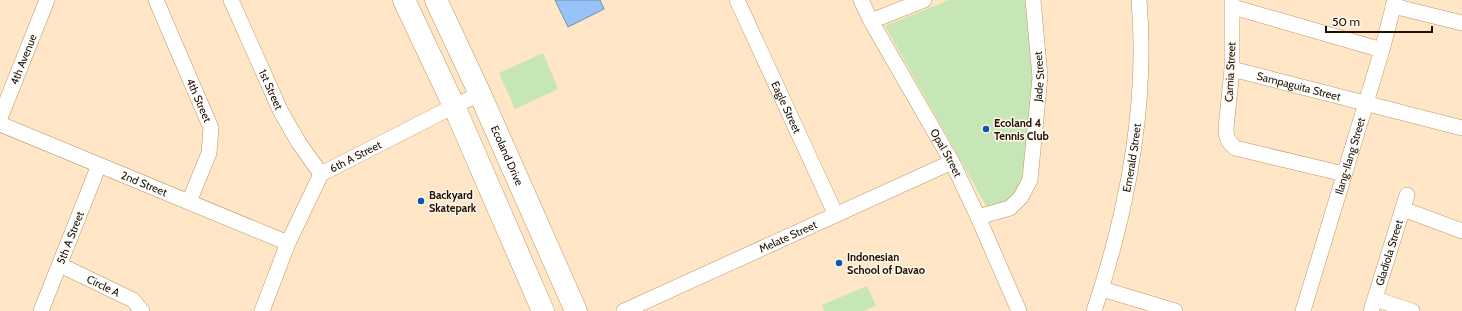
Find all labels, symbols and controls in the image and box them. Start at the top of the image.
scale bar [1326,8,1432,34]
text: 50 m [1332,14,1360,29]
street label: 4th Avenue [7,32,40,87]
street label: Camia Street [1221,41,1239,102]
street label: Jade Street [1031,50,1047,103]
street label: 1st Street [256,67,286,112]
street label: Sampaguita Street [1255,69,1343,104]
street label: 4th Street [183,76,215,125]
street label: Eagle Street [768,79,805,136]
street label: Ilang-Ilang Street [1332,115,1368,196]
place label: Ecoland 4 Tennis Club [994,116,1049,143]
street label: Emerald Street [1119,122,1144,193]
street label: Ecoland Drive [488,123,527,188]
marker: Ecoland 4 Tennis Club [981,124,991,134]
street label: Opal Street [927,126,965,179]
street label: 6th A Street [327,137,384,175]
street label: 2nd Street [119,168,170,199]
place label: Backyard Skatepark [429,188,477,215]
marker: Backyard Skatepark [416,196,426,206]
street label: 5th A Street [53,209,87,266]
street label: Melate Street [757,217,819,256]
street label: Gladiola Street [1372,218,1406,287]
place label: Indonesian School of Davao [847,250,925,277]
marker: Indonesian School of Davao [834,258,844,268]
street label: Circle A [84,272,122,300]

